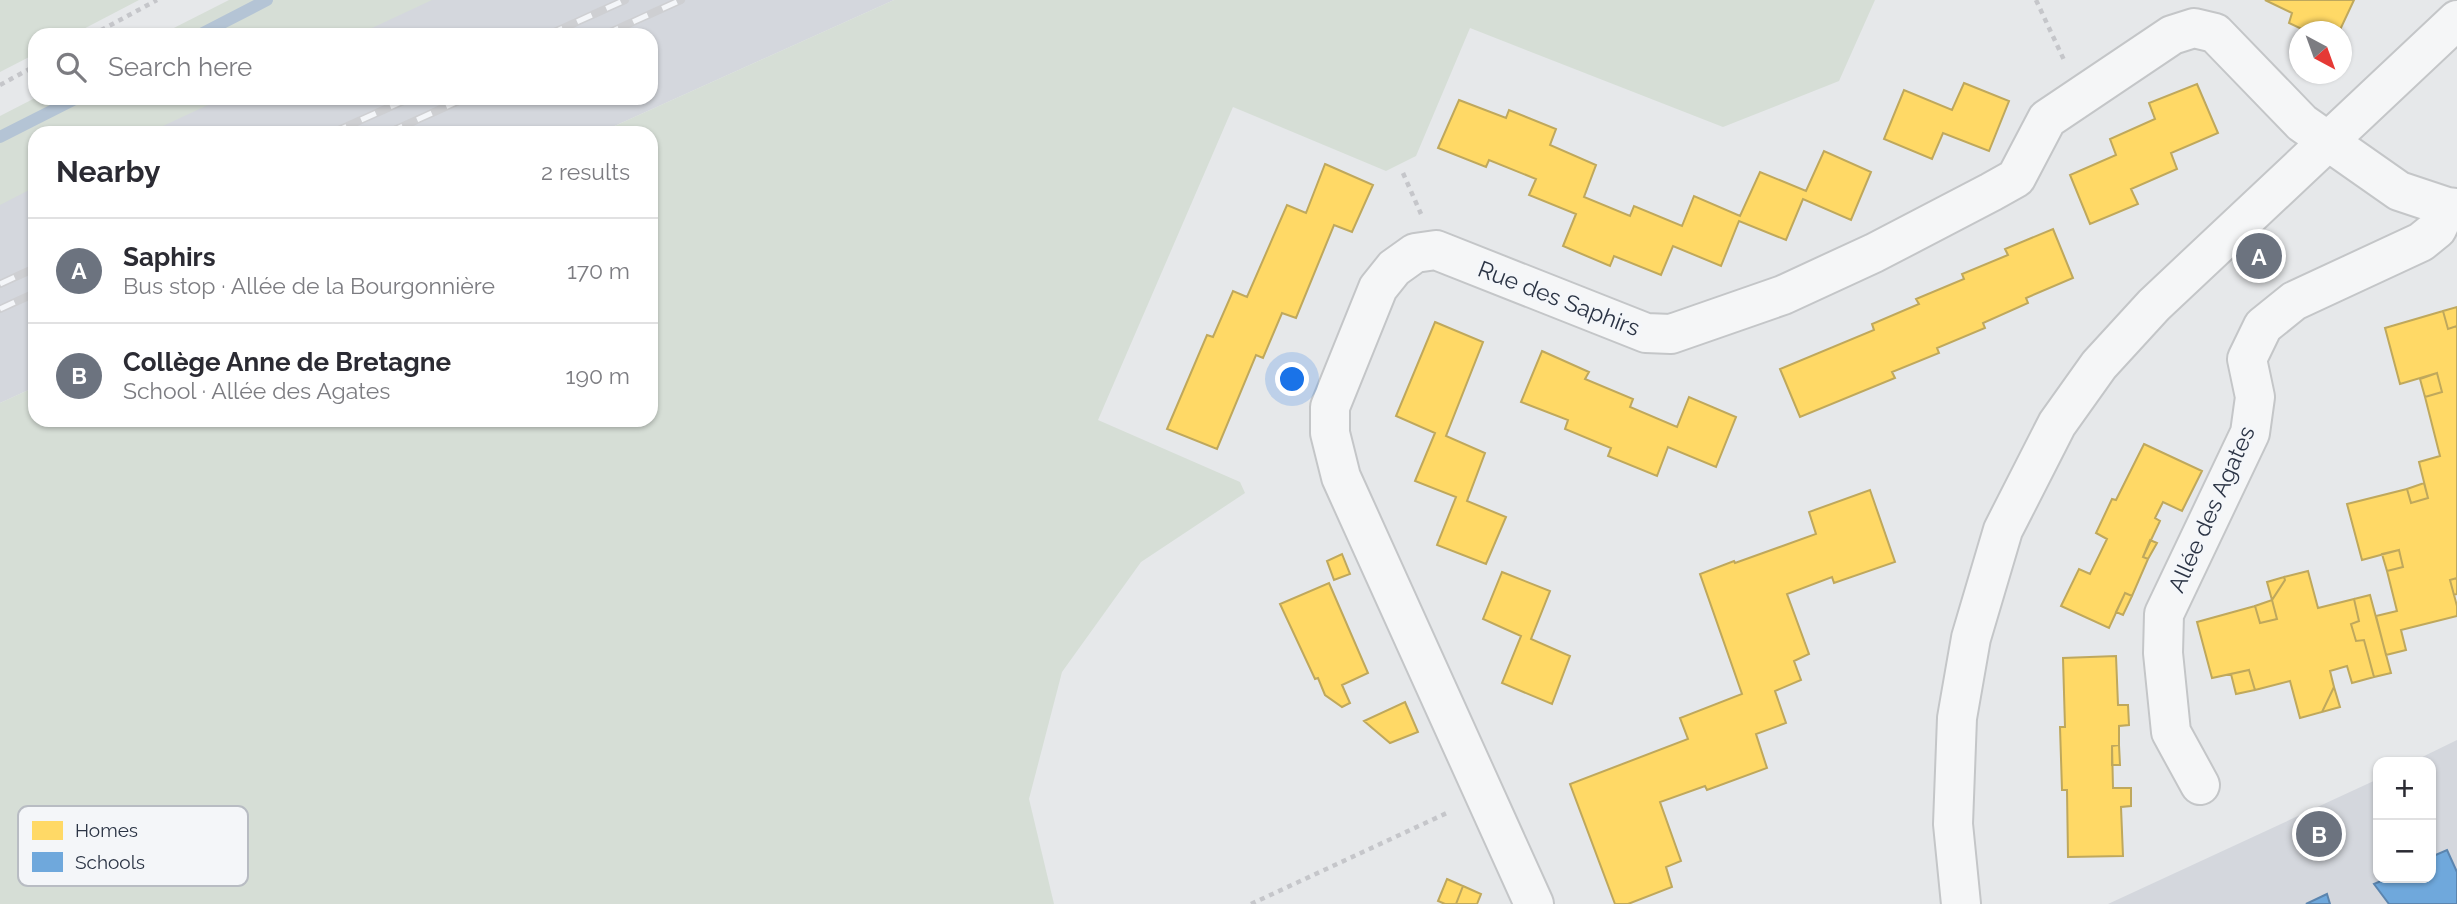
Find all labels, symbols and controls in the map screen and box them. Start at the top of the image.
north arrow [2289,21,2352,84]
search box [28,28,658,105]
icon: search [52,48,90,86]
text: Search here [108,52,252,82]
text: Nearby [56,154,160,189]
text: 2 results [541,158,630,185]
pin: A [2236,230,2282,282]
text: Saphirs [123,242,216,272]
street label: Rue des Saphirs [1474,255,1644,341]
text: A [71,257,87,284]
text: 170 m [567,257,630,284]
text: Bus stop · Allée de la Bourgonnière [123,272,495,299]
text: Collège Anne de Bretagne [123,347,451,377]
text: B [71,362,87,389]
text: 190 m [566,362,630,389]
your location [1275,362,1309,396]
text: School · Allée des Agates [123,377,390,404]
street label: Allée des Agates [2162,422,2260,596]
map controls [2373,757,2436,883]
button: + [2373,757,2436,820]
legend [18,806,248,886]
pin: B [2296,808,2342,860]
text: Homes [75,819,138,841]
button: − [2373,820,2436,883]
text: Schools [75,851,145,873]

